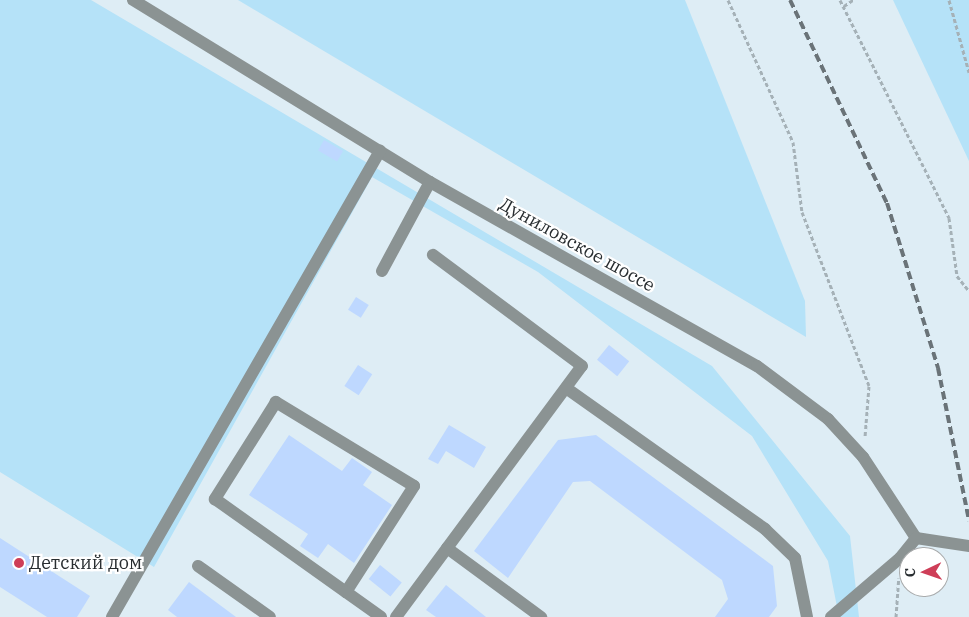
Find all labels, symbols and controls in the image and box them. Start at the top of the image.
street label: Дуниловское шоссе [495,193,659,297]
north arrow [899,547,949,597]
place label: Детский дом [29,552,142,574]
marker: Детский дом [13,557,25,569]
text: С [901,568,919,578]

